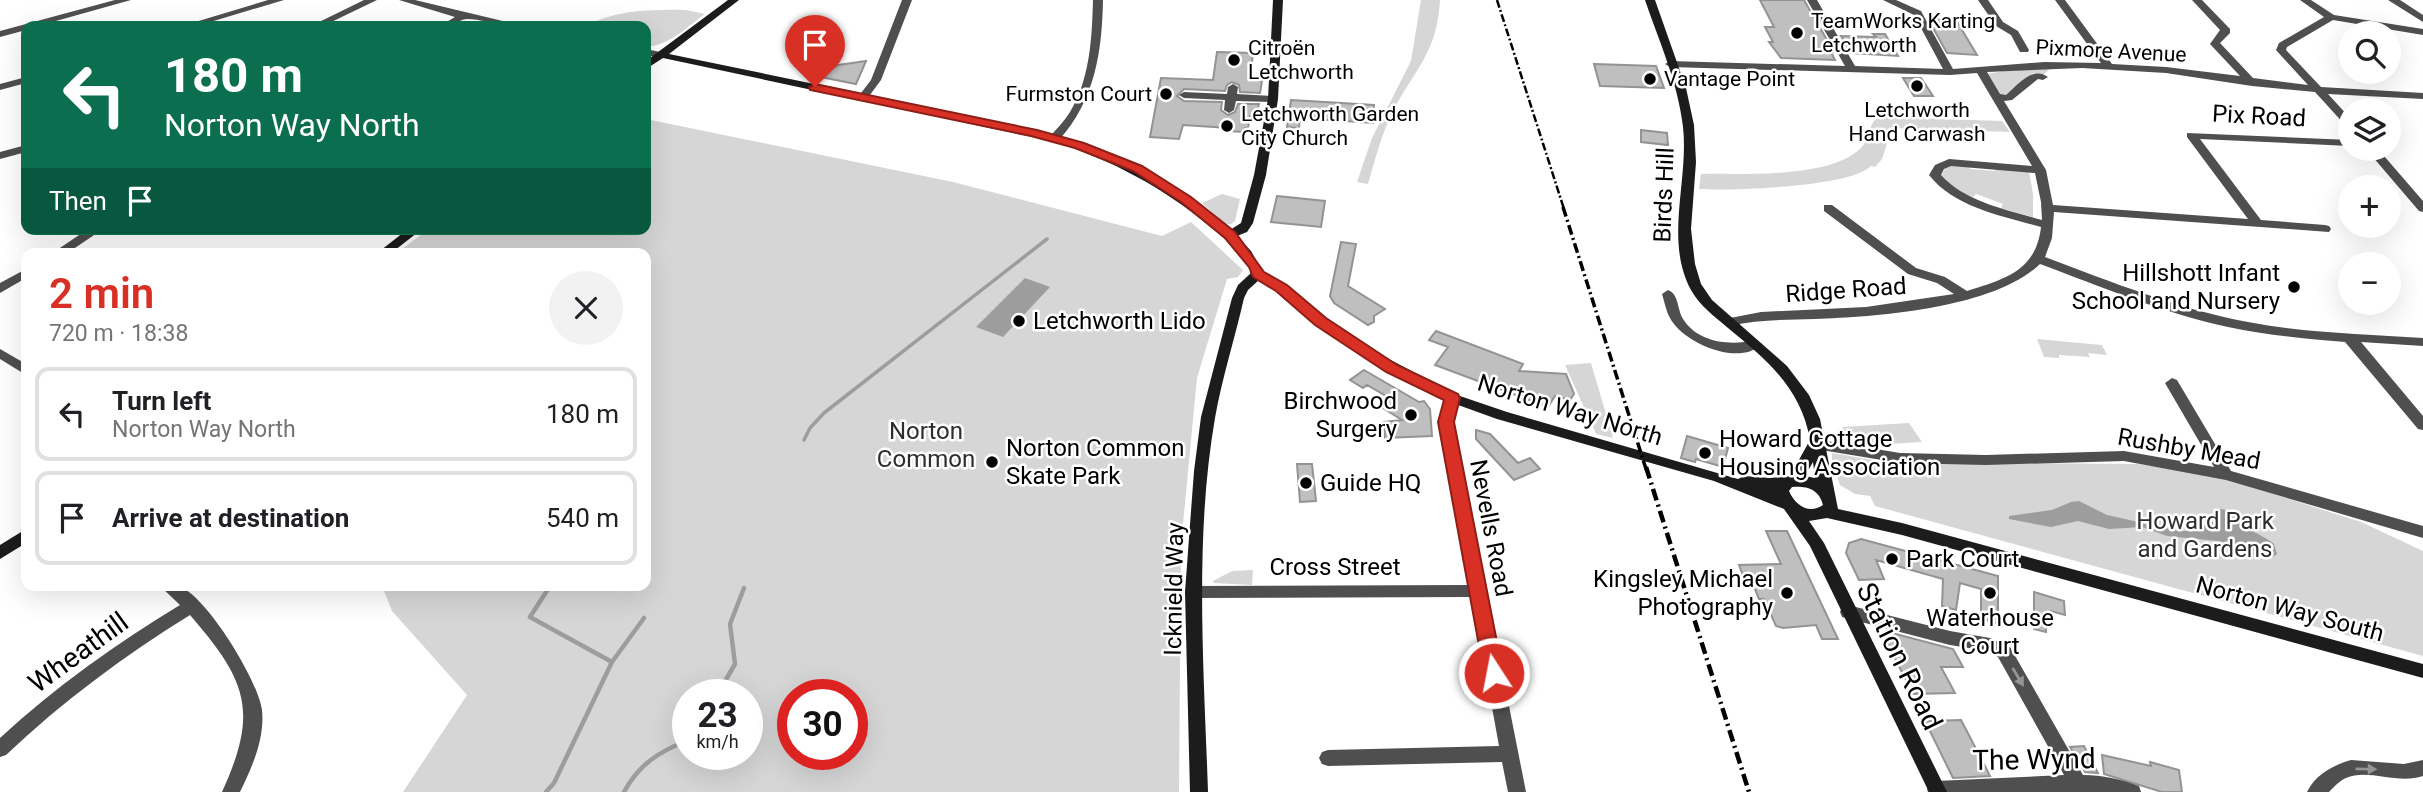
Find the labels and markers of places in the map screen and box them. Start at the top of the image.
place label: TeamWorks Karting Letchworth [1811,9,1995,57]
pin [785,15,845,87]
marker: TeamWorks Karting Letchworth [1789,25,1805,41]
place label: Citroën Letchworth [1248,36,1354,84]
marker: Citroën Letchworth [1226,52,1242,68]
place label: Vantage Point [1664,67,1795,91]
marker: Vantage Point [1642,71,1658,87]
marker: Letchworth Hand Carwash [1909,78,1925,94]
place label: Furmston Court [1006,82,1152,106]
marker: Furmston Court [1158,86,1174,102]
place label: Letchworth Hand Carwash [1848,98,1986,146]
place label: Letchworth Garden City Church [1241,102,1419,150]
marker: Letchworth Garden City Church [1219,118,1235,134]
place label: Hillshott Infant School and Nursery [2072,259,2281,315]
marker: Hillshott Infant School and Nursery [2286,279,2302,295]
place label: Letchworth Lido [1033,307,1206,335]
marker: Letchworth Lido [1011,313,1027,329]
place label: Birchwood Surgery [1284,387,1398,443]
marker: Birchwood Surgery [1403,407,1419,423]
place label: Howard Cottage Housing Association [1719,425,1940,481]
place label: Norton Common Skate Park [1006,434,1184,490]
marker: Howard Cottage Housing Association [1697,445,1713,461]
marker: Norton Common Skate Park [984,454,1000,470]
place label: Guide HQ [1320,469,1421,497]
marker: Guide HQ [1298,475,1314,491]
place label: Park Court [1906,545,2020,573]
marker: Park Court [1884,551,1900,567]
place label: Kingsley Michael Photography [1593,565,1774,621]
marker: Kingsley Michael Photography [1779,585,1795,601]
marker: Waterhouse Court [1982,585,1998,601]
place label: Waterhouse Court [1926,604,2054,660]

